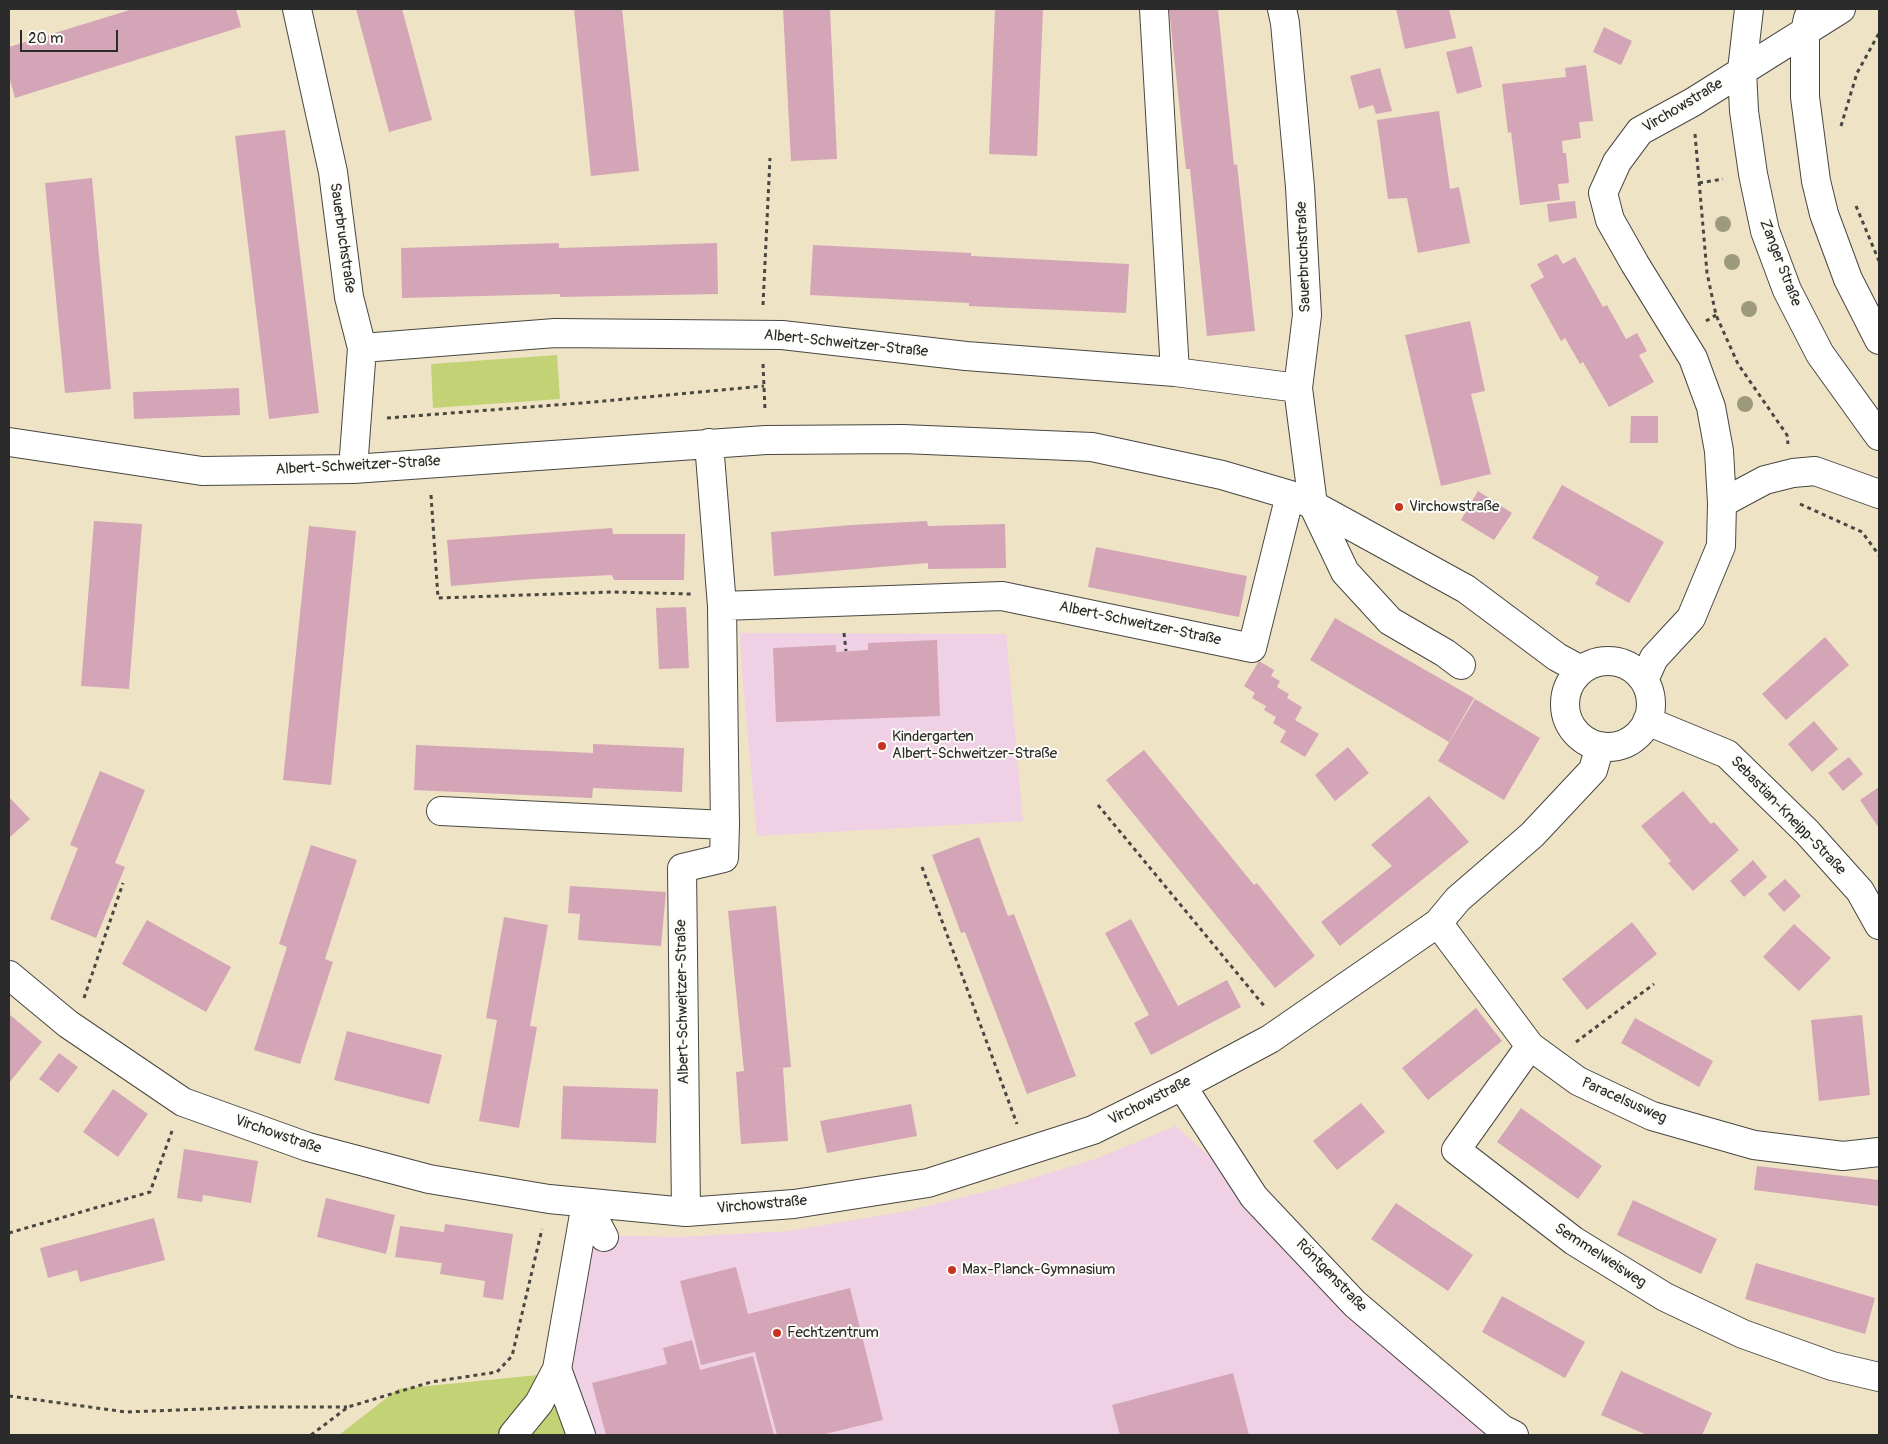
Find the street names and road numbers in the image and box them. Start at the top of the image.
street label: Virchowstraße [1640,75,1726,137]
street label: Sauerbruchstraße [325,182,359,294]
street label: Sauerbruchstraße [1293,201,1315,313]
street label: Zanger Straße [1755,217,1805,309]
street label: Albert-Schweitzer-Straße [763,326,929,362]
street label: Albert-Schweitzer-Straße [275,453,441,479]
street label: Albert-Schweitzer-Straße [1057,598,1223,650]
street label: Sebastian-Kneipp-Straße [1727,753,1849,879]
street label: Albert-Schweitzer-Straße [673,919,693,1085]
street label: Virchowstraße [1106,1072,1194,1130]
street label: Paracelsusweg [1579,1074,1669,1128]
street label: Virchowstraße [232,1112,324,1158]
street label: Virchowstraße [716,1192,808,1218]
street label: Semmelweisweg [1551,1220,1649,1292]
street label: Röntgenstraße [1292,1236,1370,1316]

